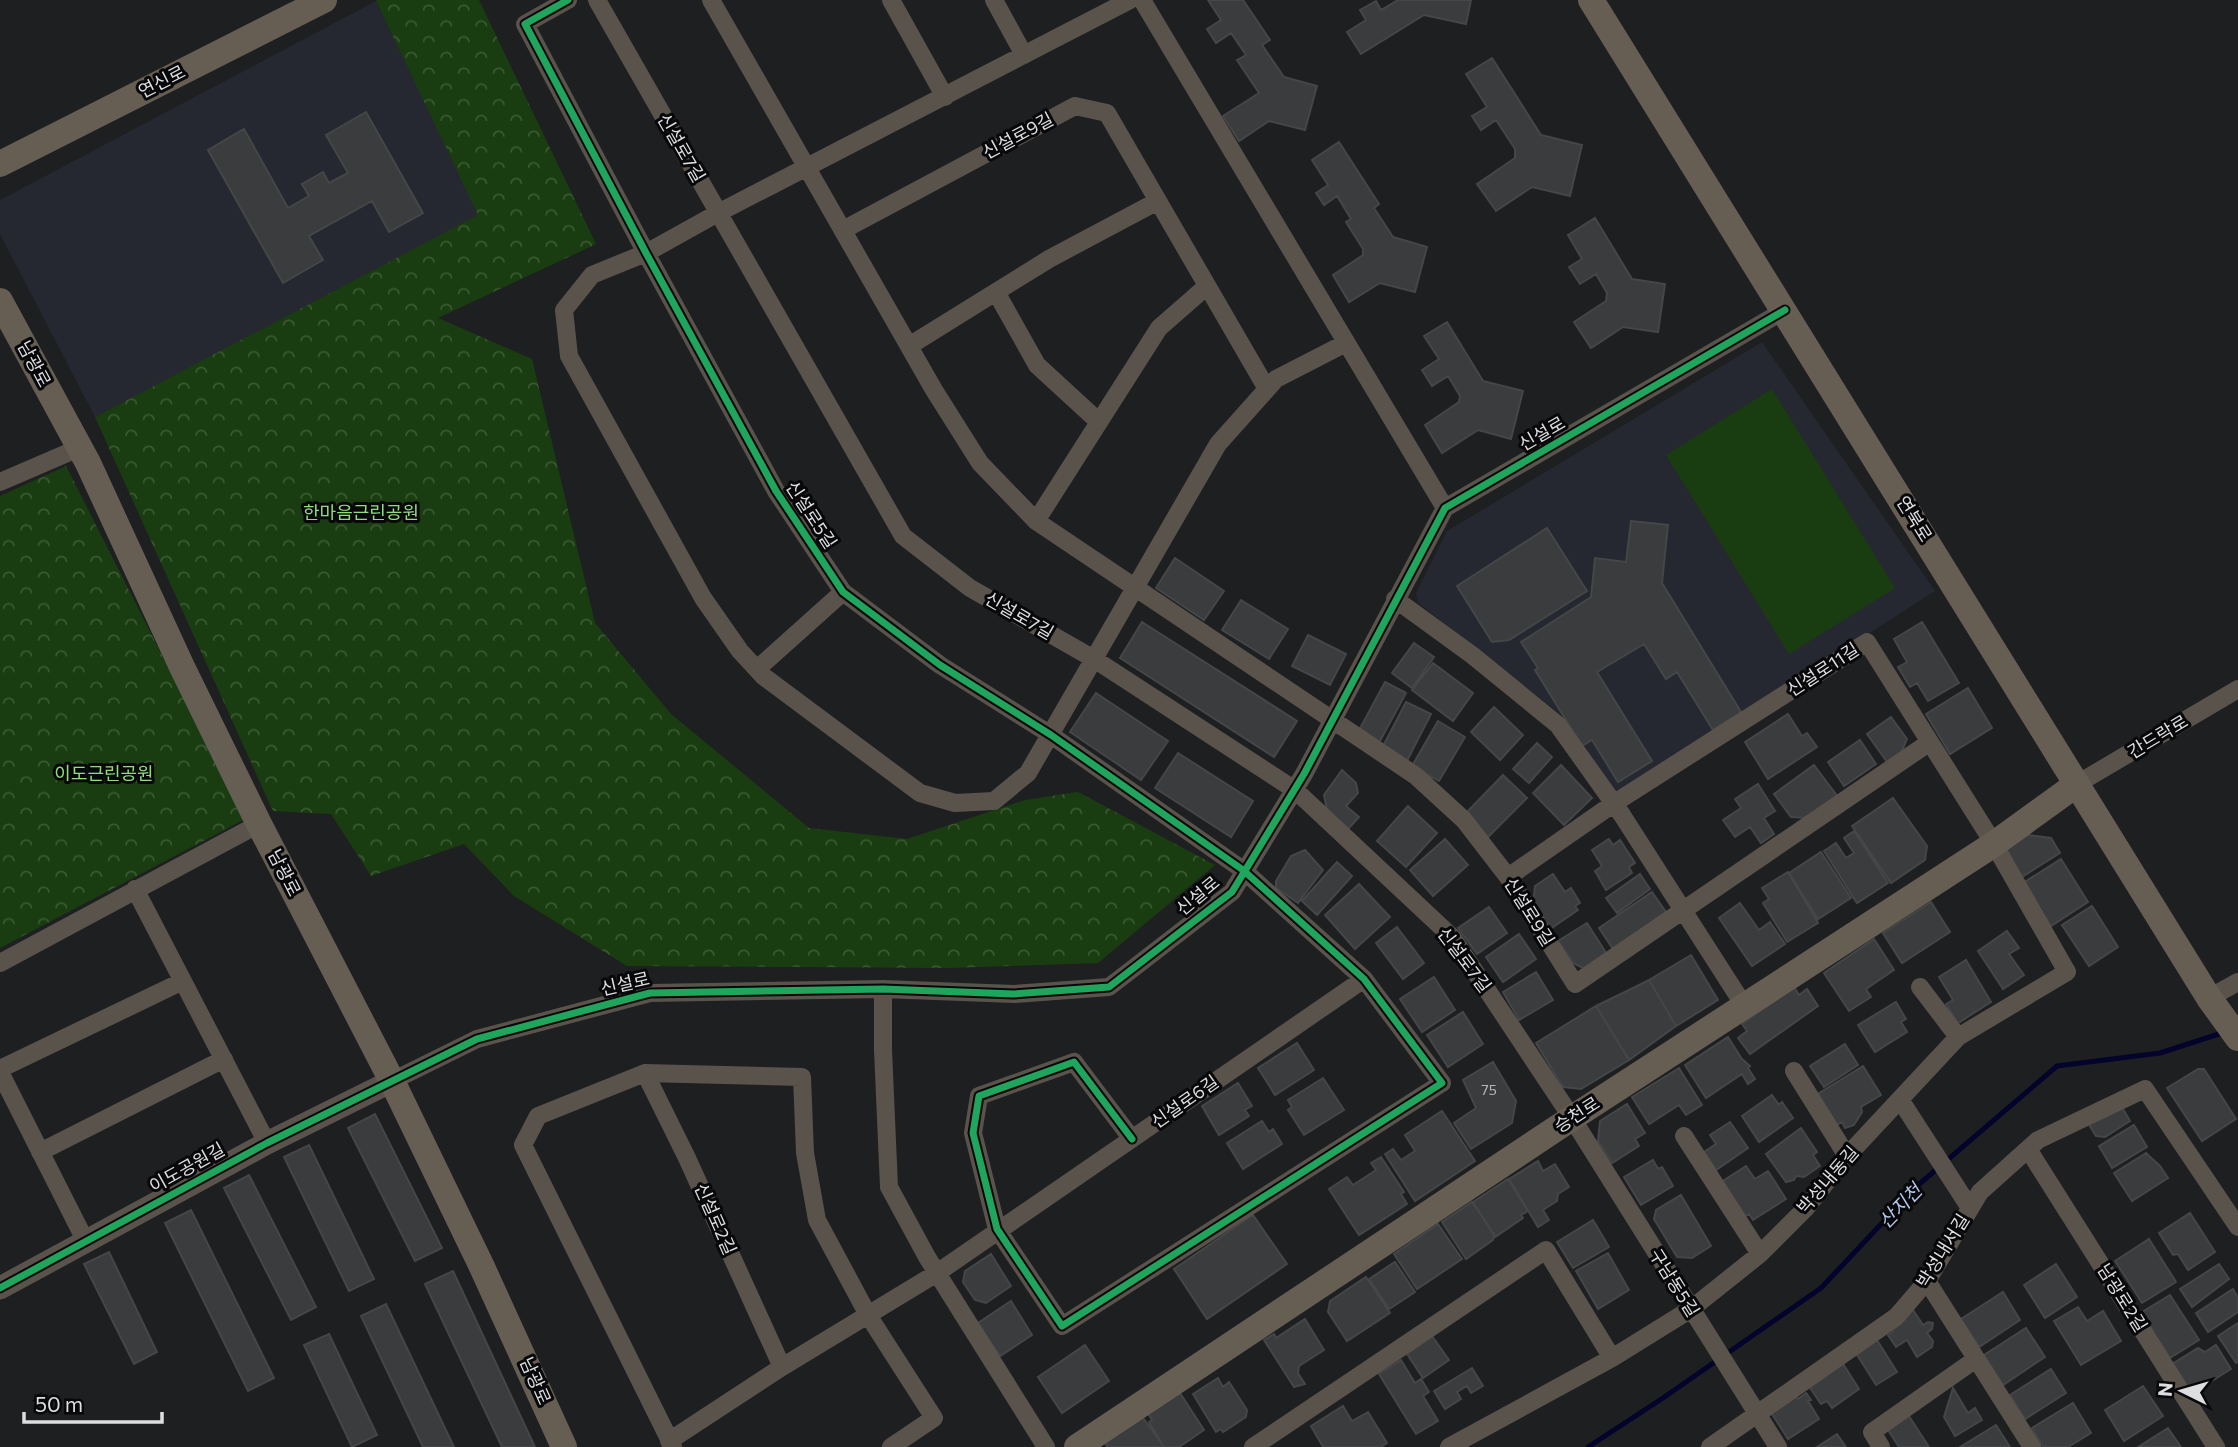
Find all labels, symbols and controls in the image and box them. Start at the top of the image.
street label: 연신로 [134,60,189,102]
street label: 신설로9길 [978,107,1057,163]
street label: 신설로7길 [653,109,710,186]
street label: 남광로 [14,336,56,391]
street label: 신설로 [1514,411,1569,455]
street label: 신설로5길 [782,476,842,553]
street label: 연북로 [1892,492,1937,545]
park label: 한마음근린공원 [303,501,419,523]
street label: 신설로7길 [981,587,1058,644]
street label: 신설로11길 [1782,638,1863,701]
street label: 간드락로 [2123,710,2192,763]
park label: 이도근린공원 [54,762,154,784]
street label: 남광로 [264,845,306,900]
street label: 신설로 [1171,871,1223,920]
street label: 신설로9길 [1500,873,1560,950]
street label: 신설로7길 [1433,923,1496,996]
street label: 신설로 [598,967,651,999]
street label: 신설로6길 [1147,1070,1222,1132]
house number: 75 [1481,1081,1497,1098]
street label: 승천로 [1550,1091,1603,1137]
street label: 이도공원길 [145,1137,228,1197]
street label: 박성내동길 [1792,1141,1863,1218]
water label: 산지천 [1873,1178,1927,1233]
street label: 신설로2길 [690,1179,741,1258]
street label: 박성내서길 [1911,1210,1973,1291]
street label: 구남동5길 [1645,1244,1704,1321]
street label: 남광로2길 [2093,1259,2152,1336]
street label: 남광로 [516,1353,556,1408]
north arrow [2147,1356,2217,1426]
scale bar [24,1380,163,1424]
text: N [2152,1381,2177,1398]
text: 50 m [35,1391,83,1416]

